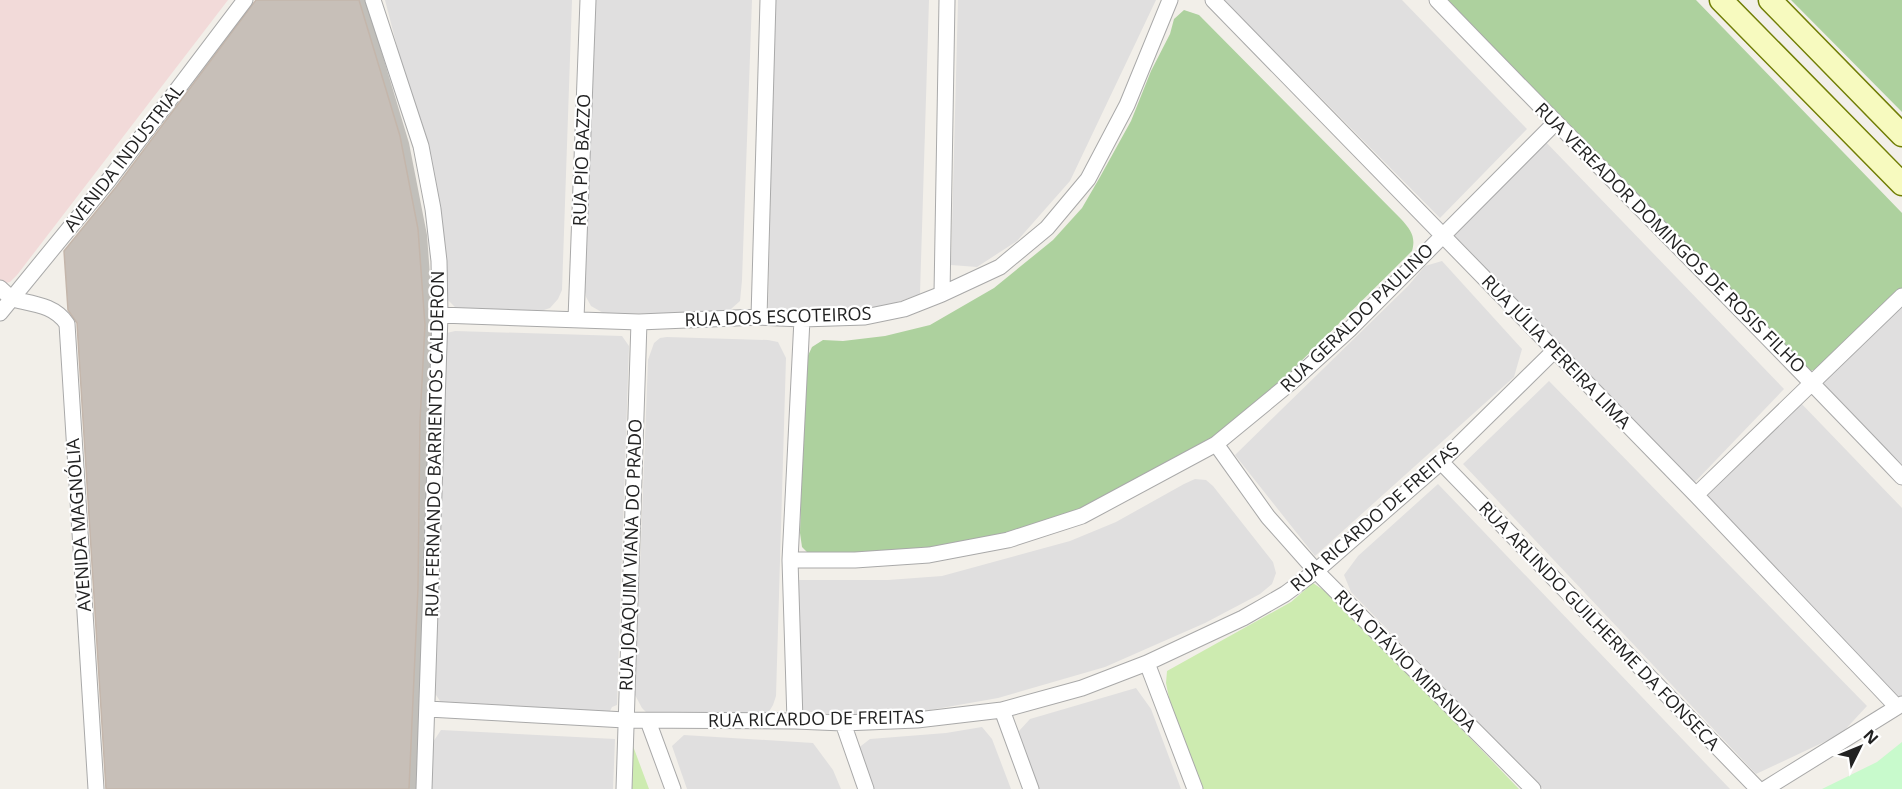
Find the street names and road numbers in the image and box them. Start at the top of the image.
street label: AVENIDA INDUSTRIAL [58,79,188,236]
street label: RUA PIO BAZZO [567,93,595,227]
street label: RUA VEREADOR DOMINGOS DE ROSIS FILHO [1530,97,1811,378]
street label: RUA GERALDO PAULINO [1274,238,1438,397]
street label: RUA JÚLIA PEREIRA LIMA [1477,269,1637,434]
street label: RUA FERNANDO BARRIENTOS CALDERON [419,270,449,618]
street label: RUA DOS ESCOTEIROS [684,301,872,331]
street label: RUA JOAQUIM VIANA DO PRADO [613,418,647,691]
street label: RUA RICARDO DE FREITAS [1285,436,1464,596]
street label: AVENIDA MAGNÓLIA [60,437,96,613]
street label: RUA ARLINDO GUILHERME DA FONSECA [1474,496,1726,755]
street label: RUA OTÁVIO MIRANDA [1329,584,1482,737]
street label: RUA RICARDO DE FREITAS [708,704,924,732]

